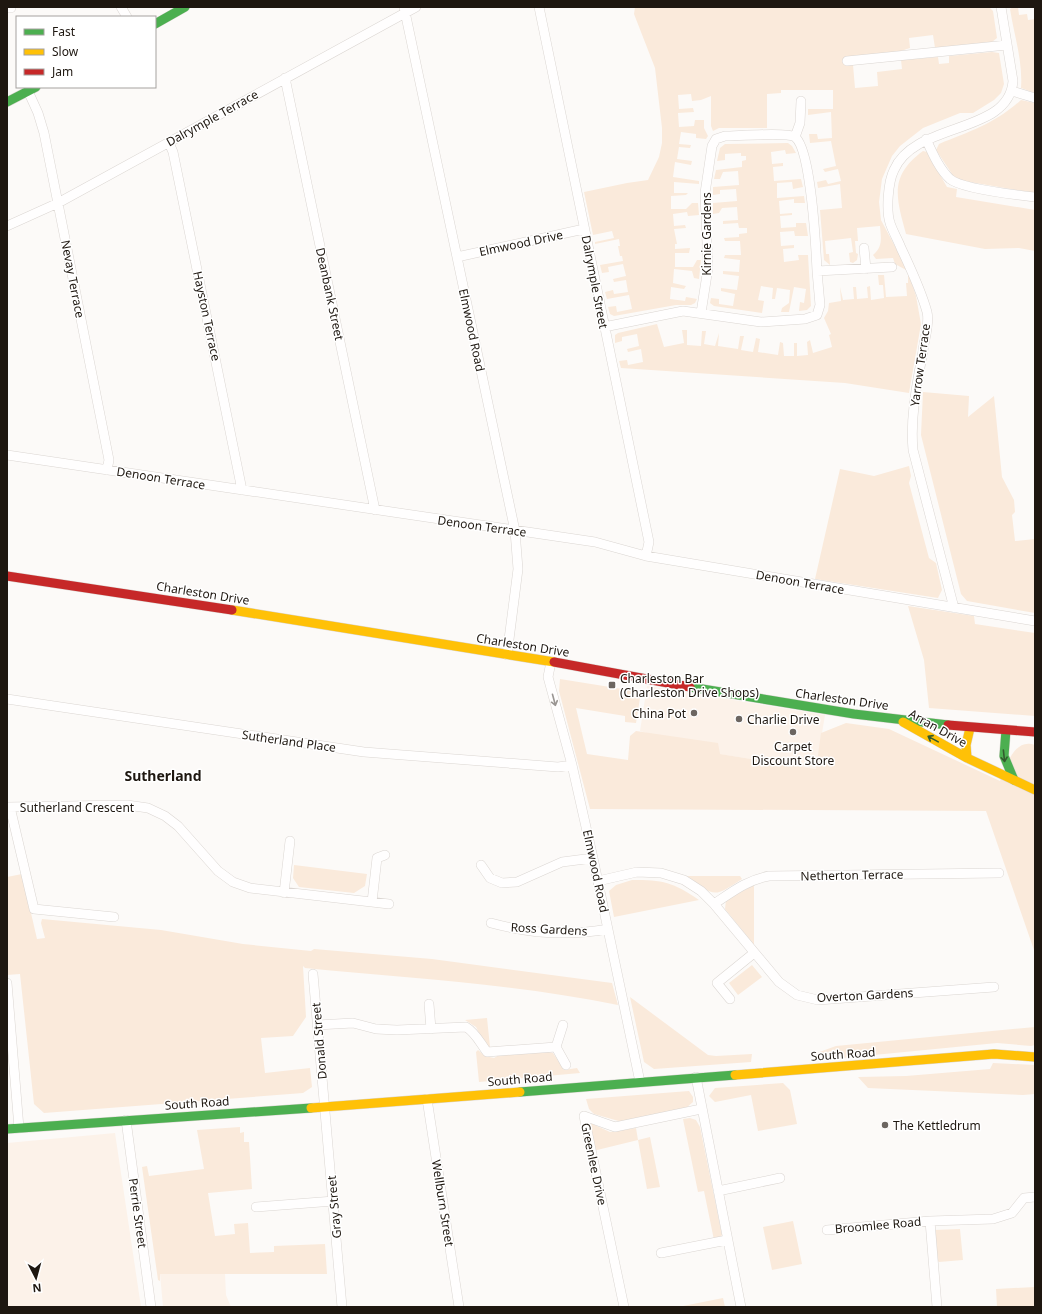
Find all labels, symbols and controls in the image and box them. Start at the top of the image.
legend [16,16,156,88]
text: Fast [52,23,76,40]
text: Slow [52,43,79,60]
text: Jam [51,63,73,80]
street label: Dalrymple Terrace [163,86,261,150]
street label: Kirnie Gardens [698,192,715,276]
street label: Elmwood Drive [478,226,565,260]
street label: Dalrymple Street [578,234,613,331]
street label: Nevay Terrace [57,238,89,320]
street label: Deanbank Street [312,246,348,343]
street label: Hayston Terrace [189,270,225,363]
street label: Elmwood Road [455,287,489,373]
street label: Yarrow Terrace [906,322,934,408]
street label: Denoon Terrace [115,463,207,493]
street label: Denoon Terrace [436,511,528,541]
street label: Denoon Terrace [754,566,846,598]
street label: Charleston Drive [155,577,251,609]
street label: Charleston Drive [475,629,571,661]
place label: Charleston Bar (Charleston Drive Shops) [620,670,759,701]
marker: Charleston Bar (Charleston Drive Shops) [607,680,617,690]
street label: Charleston Drive [794,684,890,714]
one-way arrow [551,693,559,706]
place label: China Pot [632,705,687,722]
street label: Arran Drive [906,705,970,751]
marker: China Pot [689,708,699,718]
place label: Charlie Drive [747,711,820,728]
marker: Charlie Drive [734,714,744,724]
street label: Sutherland Place [241,726,337,756]
marker: Carpet Discount Store [788,727,798,737]
one-way arrow [927,734,939,742]
place label: Carpet Discount Store [752,738,835,769]
one-way arrow [1001,750,1008,763]
district label: Sutherland [124,766,202,785]
street label: Sutherland Crescent [20,799,135,816]
street label: Elmwood Road [579,828,613,914]
street label: Netherton Terrace [800,866,904,884]
street label: Ross Gardens [510,919,588,940]
street label: Overton Gardens [816,984,914,1006]
street label: Donald Street [307,1001,331,1080]
street label: South Road [810,1043,876,1065]
street label: South Road [487,1068,553,1090]
street label: South Road [164,1092,230,1114]
place label: The Kettledrum [893,1117,981,1134]
marker: The Kettledrum [880,1120,890,1130]
street label: Greenlee Drive [577,1121,611,1207]
street label: Wellburn Street [428,1158,458,1248]
street label: Gray Street [323,1174,345,1239]
street label: Perrie Street [125,1177,151,1250]
street label: Broomlee Road [834,1213,922,1237]
north arrow [16,1258,56,1298]
text: N [32,1281,42,1296]

